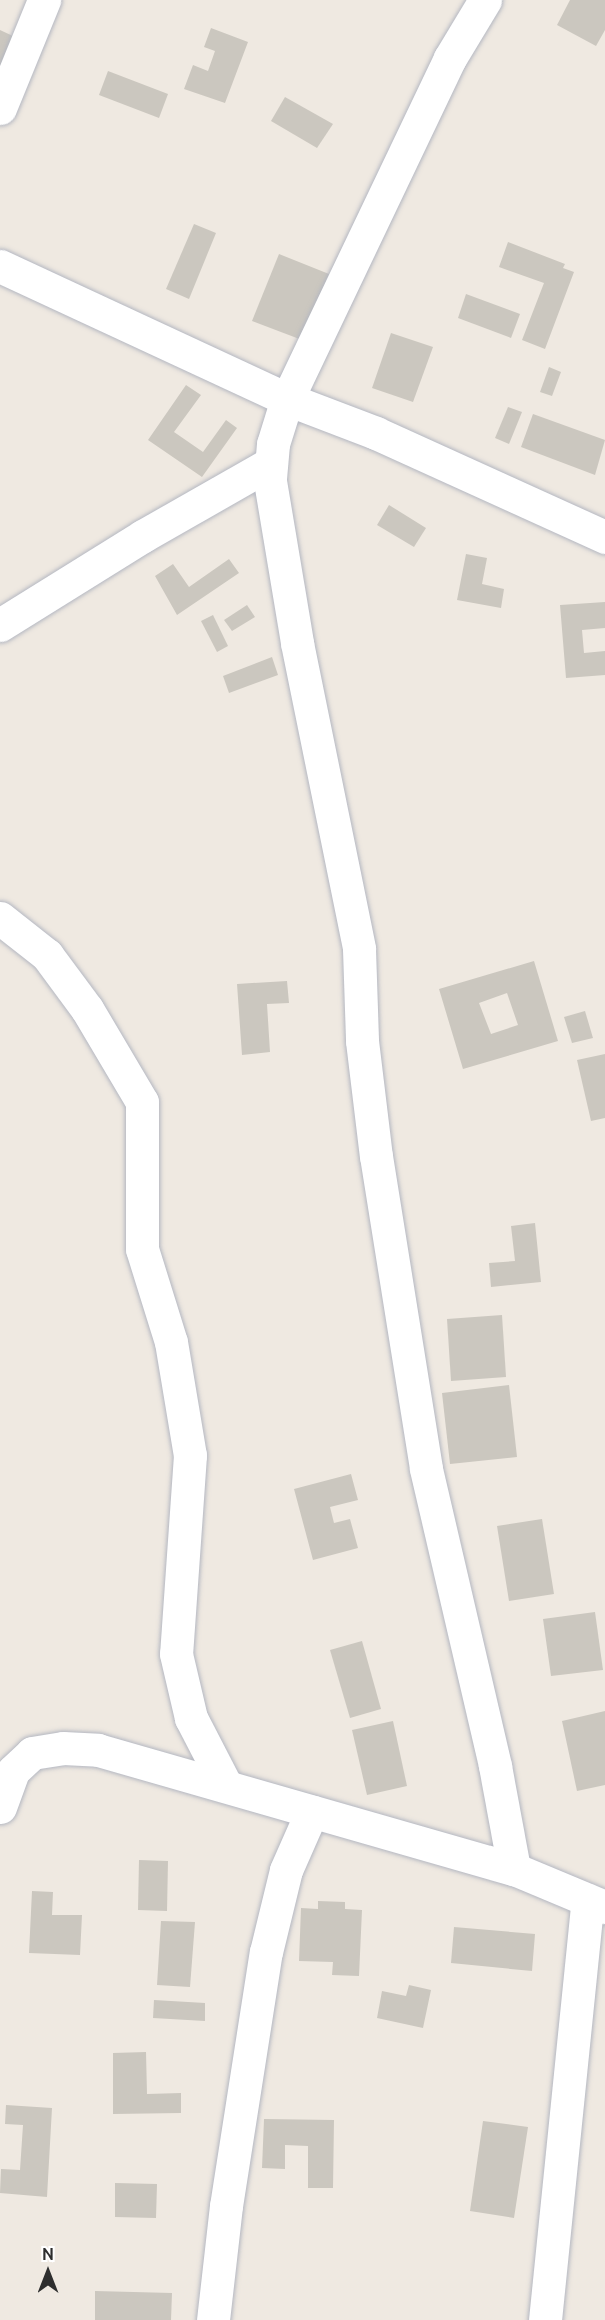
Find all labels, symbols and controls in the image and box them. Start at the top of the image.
north arrow [18,2242,78,2302]
text: N [42,2245,54,2263]

